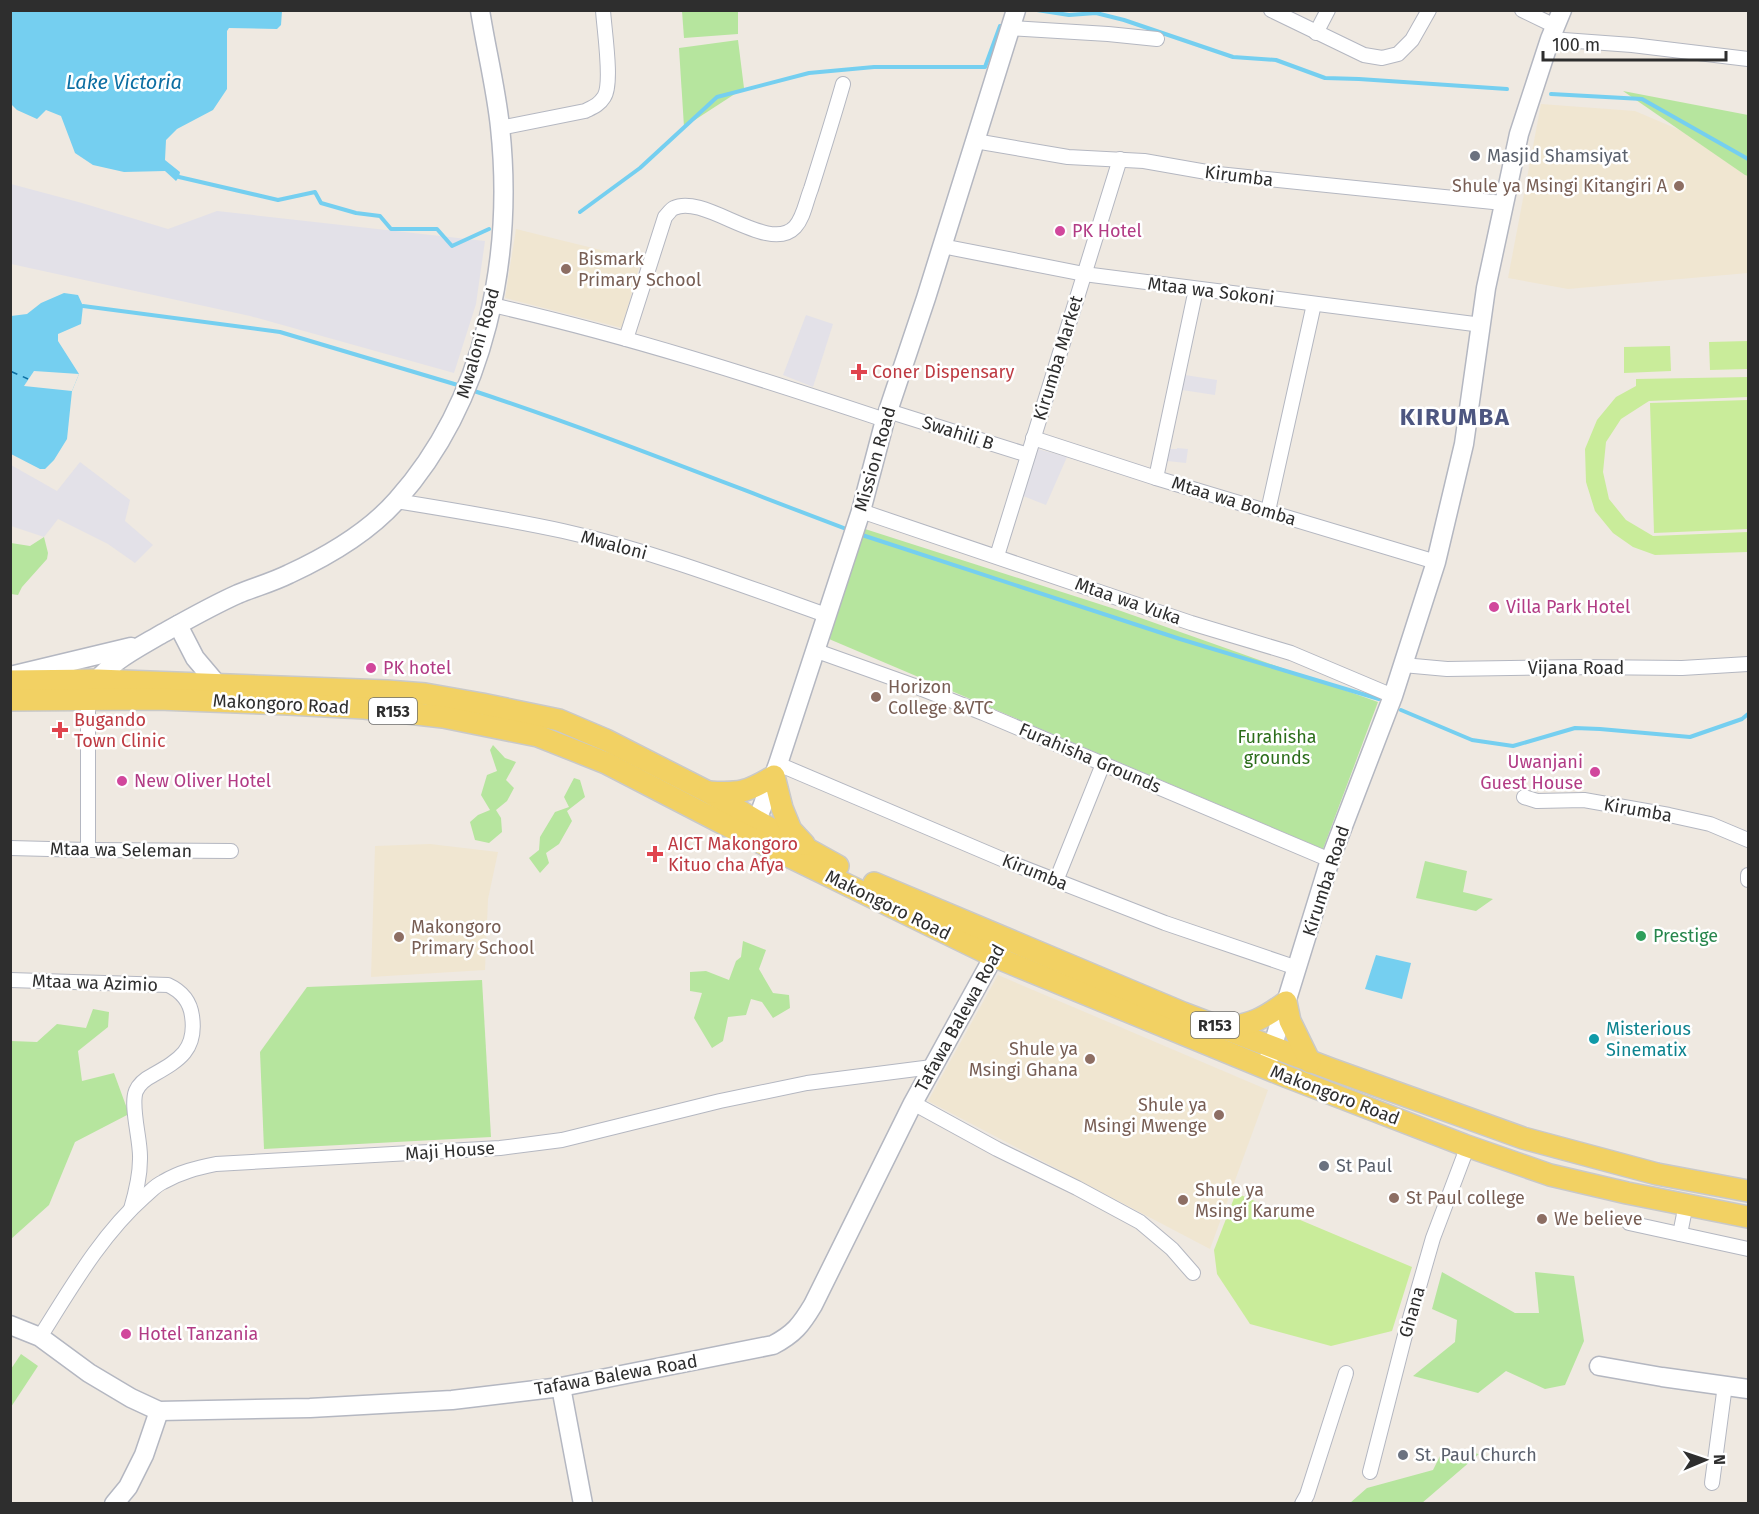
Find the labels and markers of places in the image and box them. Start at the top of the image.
place label: Masjid Shamsiyat [1487,145,1629,167]
marker: Masjid Shamsiyat [1468,149,1482,163]
place label: Shule ya Msingi Kitangiri A [1452,175,1668,197]
marker: Shule ya Msingi Kitangiri A [1672,179,1686,193]
place label: PK Hotel [1072,220,1142,242]
marker: PK Hotel [1053,224,1067,238]
place label: Bismark Primary School [578,248,701,291]
marker: Bismark Primary School [559,262,573,276]
place label: Coner Dispensary [872,361,1014,383]
marker: Coner Dispensary [850,363,868,381]
place label: Villa Park Hotel [1506,596,1630,618]
marker: Villa Park Hotel [1487,600,1501,614]
place label: PK hotel [383,657,451,679]
marker: PK hotel [364,661,378,675]
place label: Horizon College &VTC [888,676,993,719]
marker: Horizon College &VTC [869,690,883,704]
place label: Bugando Town Clinic [74,709,166,752]
marker: Bugando Town Clinic [51,721,69,739]
place label: Uwanjani Guest House [1480,751,1583,794]
marker: Uwanjani Guest House [1588,765,1602,779]
place label: New Oliver Hotel [134,770,271,792]
marker: New Oliver Hotel [115,774,129,788]
place label: AICT Makongoro Kituo cha Afya [668,833,798,876]
marker: AICT Makongoro Kituo cha Afya [646,845,664,863]
place label: Makongoro Primary School [411,916,534,959]
place label: Prestige [1653,925,1718,947]
marker: Prestige [1634,929,1648,943]
marker: Makongoro Primary School [392,930,406,944]
place label: Misterious Sinematix [1606,1018,1691,1061]
marker: Misterious Sinematix [1587,1032,1601,1046]
place label: Shule ya Msingi Ghana [969,1038,1078,1081]
marker: Shule ya Msingi Ghana [1083,1052,1097,1066]
place label: Shule ya Msingi Mwenge [1084,1094,1207,1137]
marker: Shule ya Msingi Mwenge [1212,1108,1226,1122]
place label: St Paul [1336,1155,1392,1177]
marker: St Paul [1317,1159,1331,1173]
place label: Shule ya Msingi Karume [1195,1179,1315,1222]
place label: St Paul college [1406,1187,1525,1209]
marker: St Paul college [1387,1191,1401,1205]
marker: Shule ya Msingi Karume [1176,1193,1190,1207]
place label: We believe [1554,1208,1642,1230]
marker: We believe [1535,1212,1549,1226]
place label: Hotel Tanzania [138,1323,258,1345]
marker: Hotel Tanzania [119,1327,133,1341]
place label: St. Paul Church [1415,1444,1537,1466]
marker: St. Paul Church [1396,1448,1410,1462]

